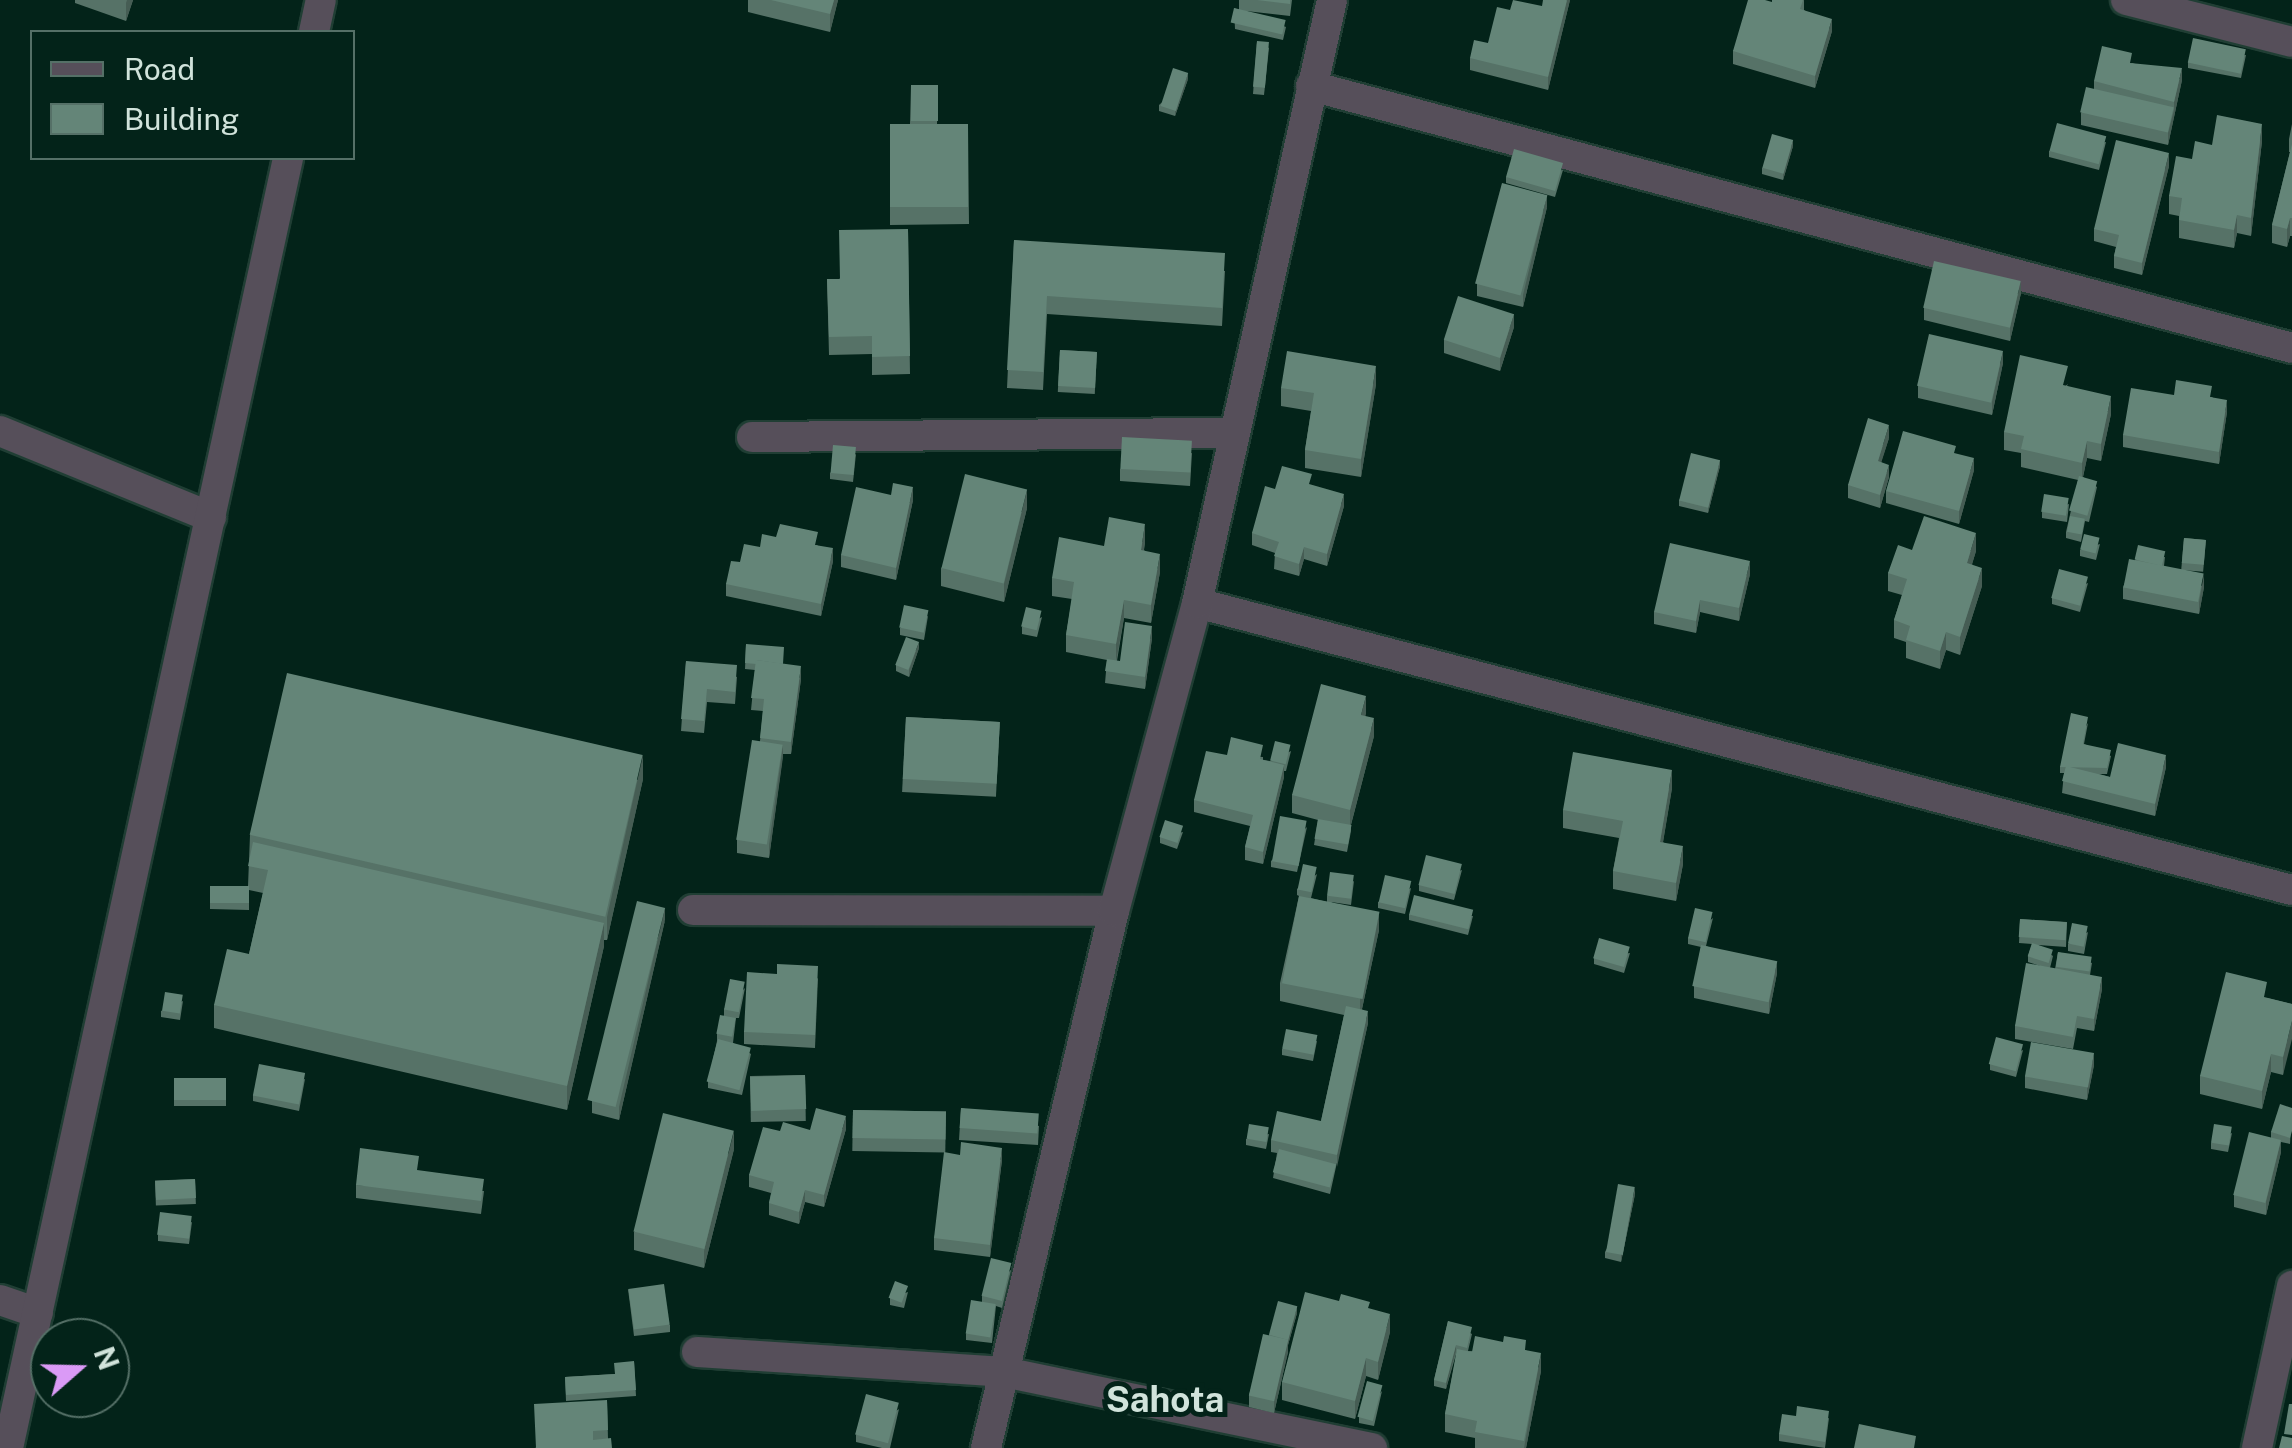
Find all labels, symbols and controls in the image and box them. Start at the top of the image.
legend [30,30,355,160]
text: Road [124,51,195,87]
text: Building [124,101,239,137]
north arrow [30,1318,130,1418]
text: N [88,1342,126,1374]
district label: Sahota [1106,1379,1224,1421]

